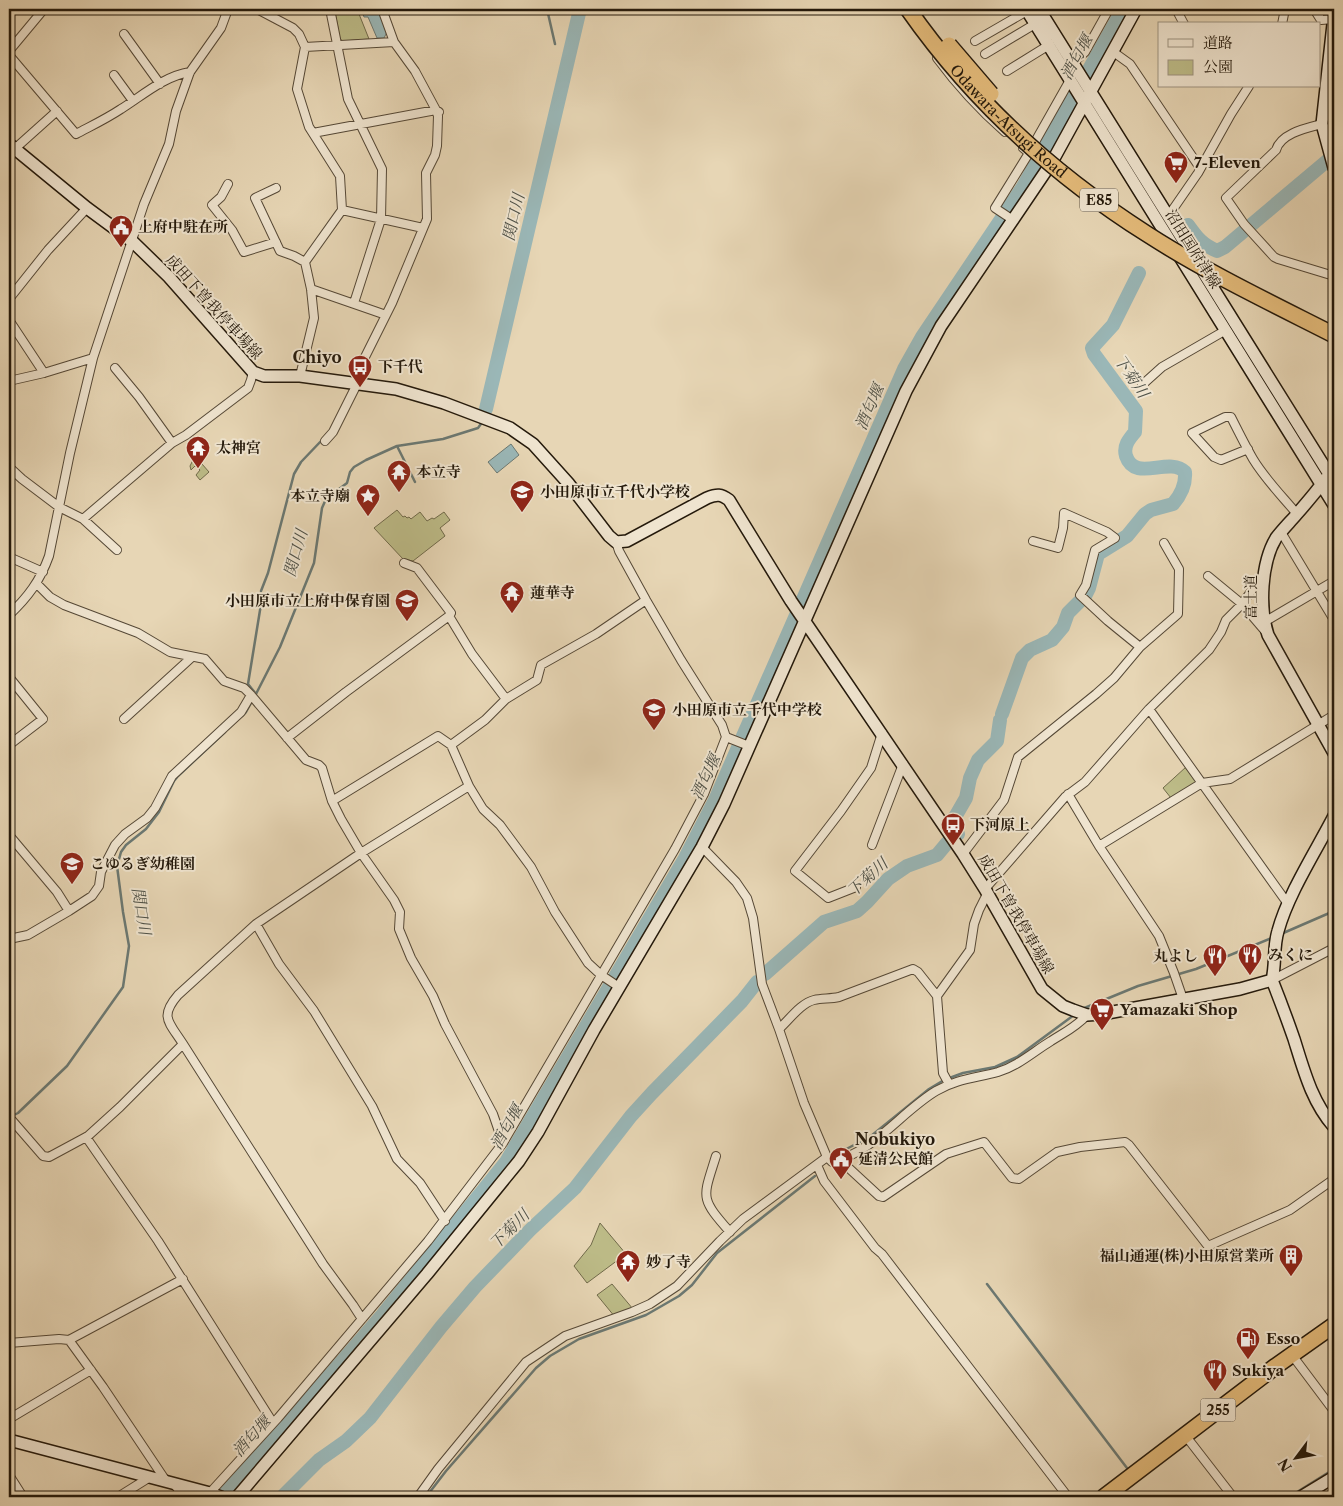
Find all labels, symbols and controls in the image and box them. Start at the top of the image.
legend [1158,22,1320,88]
water label: 酒匂堰 [1056,29,1098,83]
text: 道路 [1203,33,1233,52]
text: 公園 [1203,57,1233,76]
street label: Odawara-Atsugi Road [946,60,1071,182]
supermarket icon: 7-Eleven [1163,150,1189,184]
place label: 7-Eleven [1194,153,1262,172]
road number: E85 [1080,188,1118,212]
water label: 関口川 [498,189,529,243]
street label: 沼田国府津線 [1162,206,1225,292]
public building icon: 上府中駐在所 [108,214,134,248]
place label: 上府中駐在所 [138,217,228,236]
street label: 成田下曽我停車場線 [162,250,267,363]
district label: Chiyo [292,347,342,367]
water label: 下菊川 [1110,351,1155,403]
bus stop icon: 下千代 [347,354,373,388]
place label: 下千代 [378,357,423,376]
water label: 酒匂堰 [850,378,889,433]
temple icon: 太神宮 [185,435,211,469]
place label: 太神宮 [216,438,261,457]
temple icon: 本立寺 [386,459,412,493]
place label: 本立寺 [416,462,461,481]
school or university icon: 小田原市立千代小学校 [509,479,535,513]
place label: 小田原市立千代小学校 [540,482,690,501]
place icon: 本立寺廟 [355,483,381,517]
place label: 本立寺廟 [290,486,350,505]
water label: 関口川 [279,525,312,579]
street label: 富士道 [1241,574,1260,620]
temple icon: 蓮華寺 [499,580,525,614]
place label: 蓮華寺 [530,583,575,602]
school or university icon: 小田原市立上府中保育園 [394,588,420,622]
place label: 小田原市立上府中保育園 [225,591,390,610]
school or university icon: 小田原市立千代中学校 [641,697,667,731]
place label: 小田原市立千代中学校 [672,700,822,719]
water label: 酒匂堰 [686,748,725,803]
bus stop icon: 下河原上 [940,812,966,846]
place label: 下河原上 [970,815,1030,834]
school or university icon: こゆるぎ幼稚園 [59,851,85,885]
street label: 成田下曽我停車場線 [974,851,1058,977]
water label: 下菊川 [842,852,893,900]
place label: こゆるぎ幼稚園 [90,854,195,873]
water label: 関口川 [128,886,156,938]
restaurant icon: みくに [1237,942,1263,976]
restaurant icon: 丸よし [1202,943,1228,977]
place label: みくに [1268,945,1313,964]
place label: 丸よし [1153,946,1198,965]
supermarket icon: Yamazaki Shop [1089,997,1115,1031]
place label: Yamazaki Shop [1119,1000,1238,1019]
water label: 酒匂堰 [485,1099,528,1153]
district label: Nobukiyo [855,1129,935,1149]
public building icon: 延清公民館 [828,1146,854,1180]
place label: 延清公民館 [858,1149,933,1168]
water label: 下菊川 [485,1204,534,1253]
building icon: 福山通運(株)小田原営業所 [1278,1243,1304,1277]
place label: 福山通運(株)小田原営業所 [1100,1246,1274,1265]
temple icon: 妙了寺 [615,1249,641,1283]
place label: 妙了寺 [646,1252,691,1271]
fuel station icon: Esso [1235,1326,1261,1360]
place label: Esso [1266,1329,1300,1348]
restaurant icon: Sukiya [1202,1358,1228,1392]
place label: Sukiya [1232,1361,1285,1380]
road number: 255 [1200,1398,1236,1422]
water label: 酒匂堰 [228,1409,276,1461]
north arrow [1270,1434,1320,1484]
text: N [1274,1455,1296,1475]

